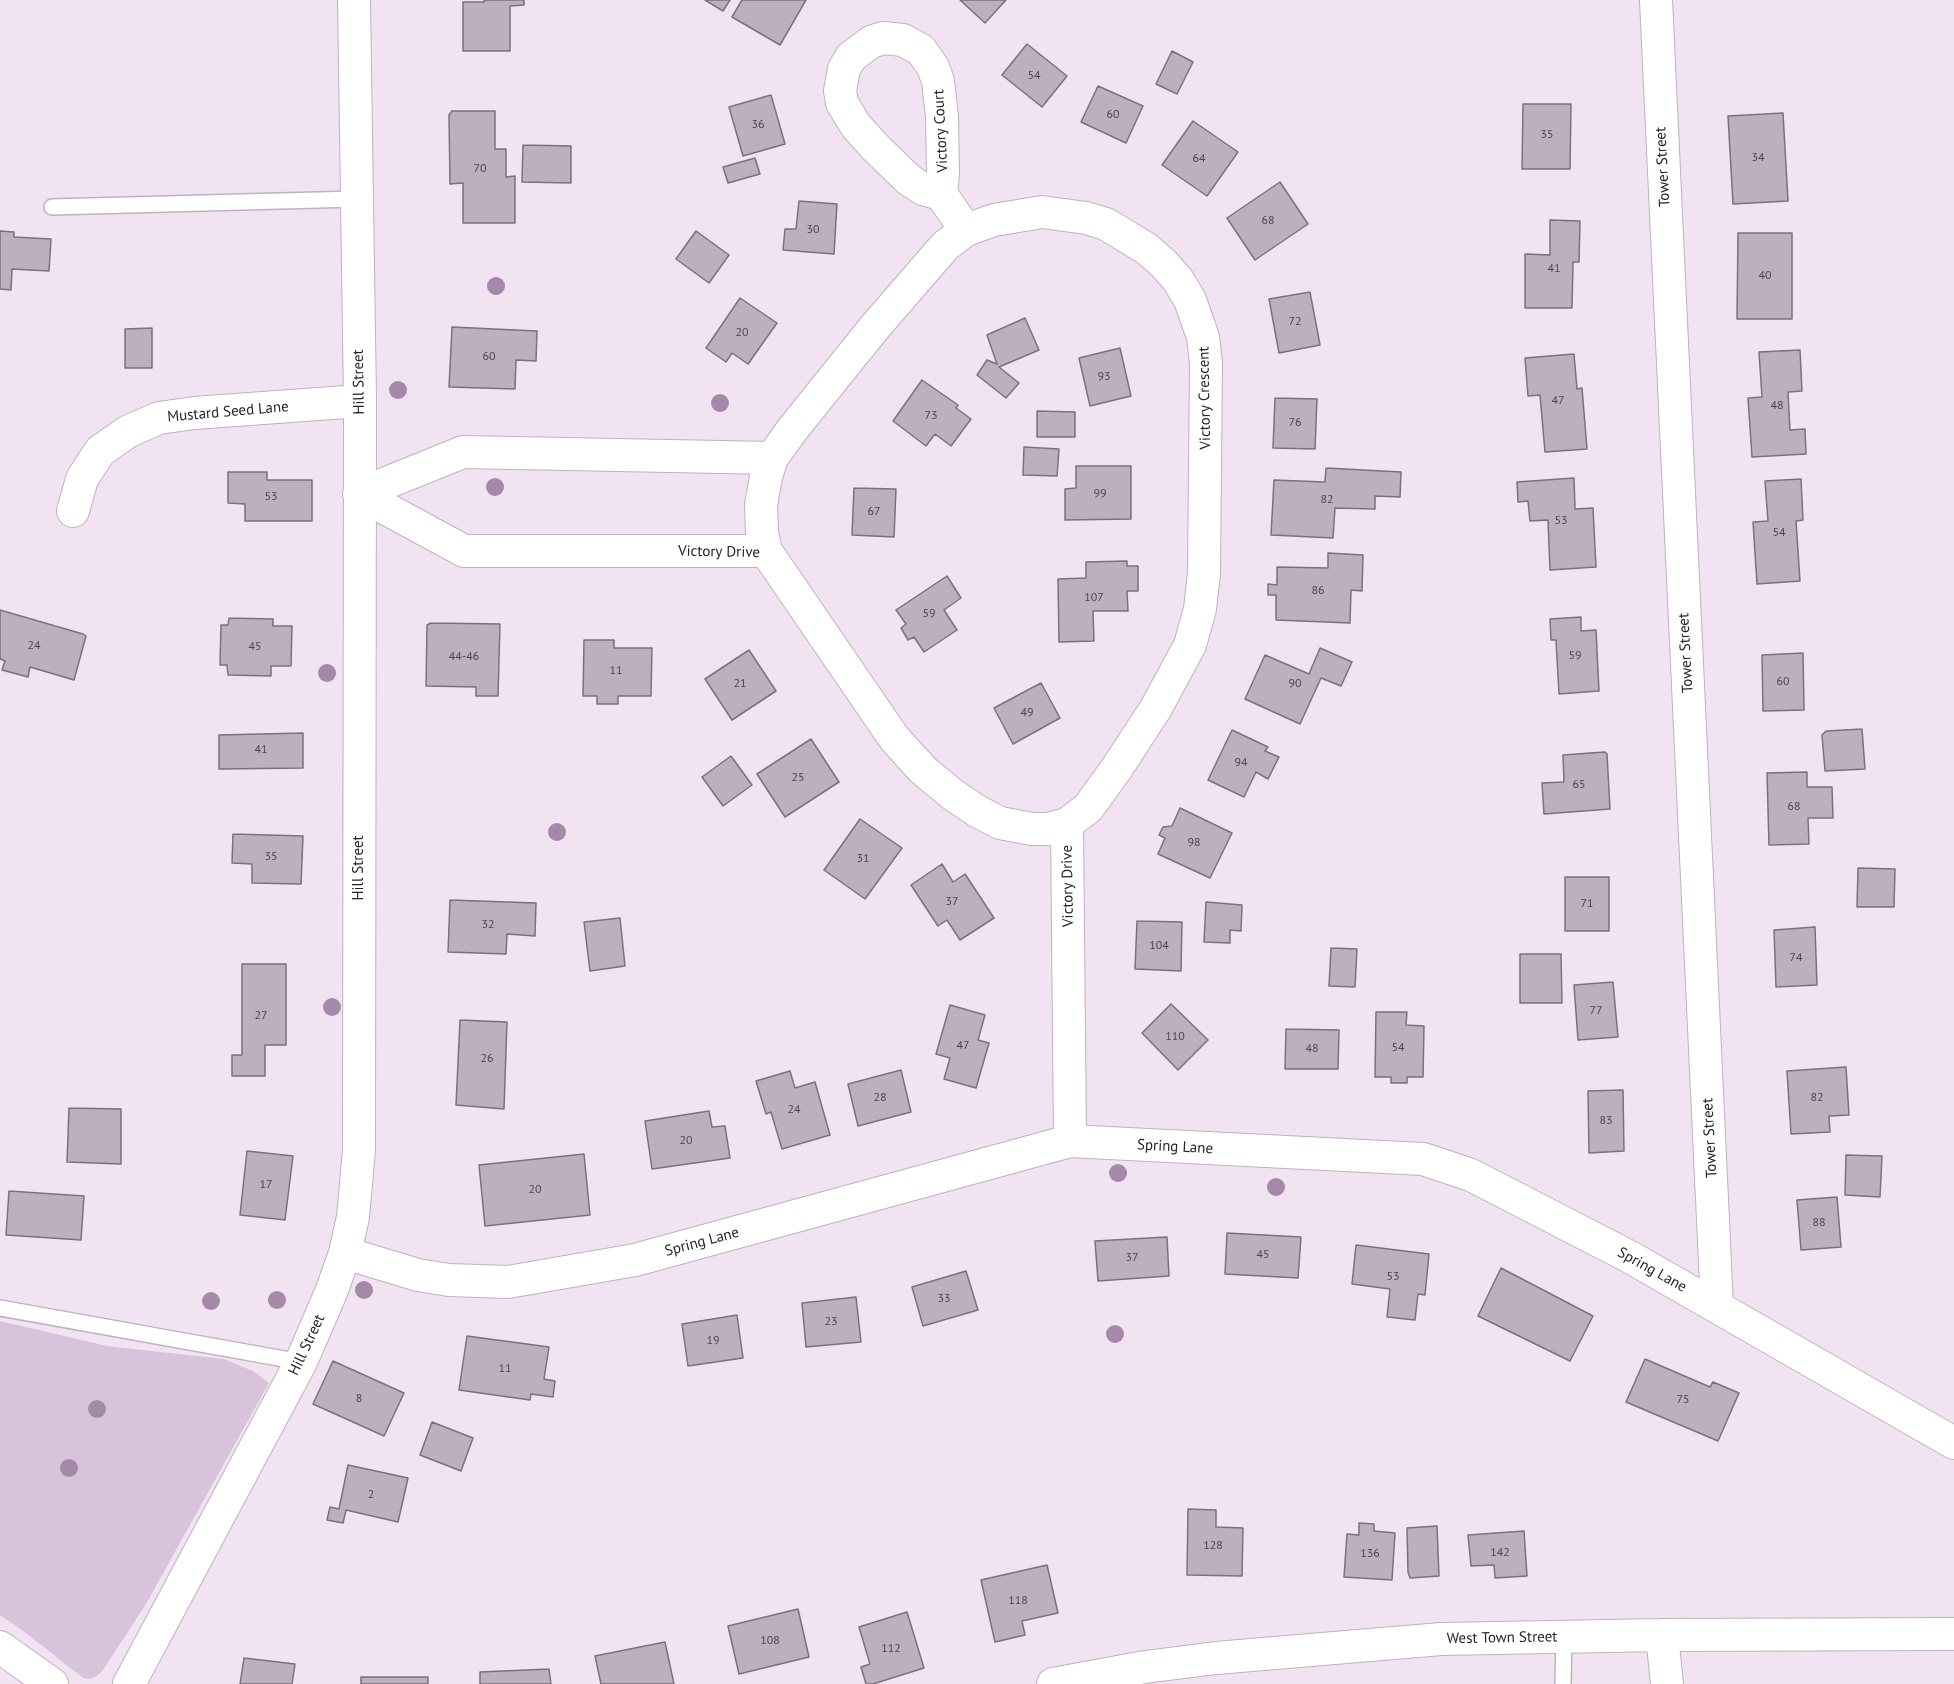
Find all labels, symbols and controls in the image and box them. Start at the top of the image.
house number: 54 [1027,69,1041,83]
street label: Victory Court [930,89,952,173]
house number: 60 [1106,108,1120,122]
house number: 36 [751,118,765,132]
street label: Tower Street [1652,126,1674,208]
house number: 35 [1540,128,1554,142]
house number: 34 [1751,151,1765,165]
house number: 64 [1192,152,1206,166]
house number: 70 [473,162,487,176]
house number: 68 [1261,214,1275,228]
house number: 30 [806,223,820,237]
house number: 41 [1547,262,1561,276]
house number: 40 [1758,269,1772,283]
house number: 72 [1288,315,1302,329]
house number: 20 [735,326,749,340]
street label: Victory Crescent [1195,346,1215,450]
street label: Hill Street [349,349,369,415]
house number: 60 [482,350,496,364]
house number: 93 [1097,370,1111,384]
house number: 47 [1551,394,1565,408]
street label: Mustard Seed Lane [167,398,289,426]
house number: 48 [1770,399,1784,413]
house number: 73 [924,409,938,423]
house number: 76 [1288,416,1302,430]
house number: 99 [1093,487,1107,501]
house number: 53 [264,490,278,504]
house number: 82 [1320,493,1334,507]
house number: 67 [867,505,881,519]
house number: 53 [1554,514,1568,528]
house number: 54 [1772,526,1786,540]
street label: Victory Drive [678,542,760,562]
house number: 86 [1311,584,1325,598]
house number: 107 [1084,591,1104,605]
house number: 59 [922,607,936,621]
street label: Tower Street [1675,612,1697,694]
house number: 24 [27,639,41,653]
house number: 45 [248,640,262,654]
house number: 59 [1568,649,1582,663]
house number: 44-46 [449,650,479,664]
house number: 11 [609,664,623,678]
house number: 60 [1776,675,1790,689]
house number: 21 [733,677,747,691]
house number: 90 [1288,677,1302,691]
house number: 49 [1020,706,1034,720]
house number: 41 [254,743,268,757]
house number: 94 [1234,756,1248,770]
house number: 25 [791,771,805,785]
house number: 65 [1572,778,1586,792]
house number: 68 [1787,800,1801,814]
street label: Hill Street [350,835,368,901]
house number: 98 [1187,836,1201,850]
street label: Victory Drive [1058,845,1078,927]
house number: 35 [264,850,278,864]
house number: 31 [856,852,870,866]
house number: 37 [945,895,959,909]
house number: 71 [1580,897,1594,911]
house number: 32 [481,918,495,932]
house number: 104 [1149,939,1169,953]
house number: 74 [1789,951,1803,965]
house number: 77 [1589,1004,1603,1018]
house number: 27 [254,1009,268,1023]
house number: 110 [1165,1030,1185,1044]
house number: 47 [956,1039,970,1053]
house number: 54 [1391,1041,1405,1055]
house number: 48 [1305,1042,1319,1056]
house number: 26 [480,1052,494,1066]
house number: 28 [873,1091,887,1105]
house number: 82 [1810,1091,1824,1105]
street label: Tower Street [1699,1097,1721,1179]
house number: 24 [787,1103,801,1117]
house number: 83 [1599,1114,1613,1128]
house number: 20 [679,1134,693,1148]
street label: Spring Lane [1136,1136,1214,1158]
house number: 17 [259,1178,273,1192]
house number: 20 [528,1183,542,1197]
house number: 88 [1812,1216,1826,1230]
street label: Spring Lane [663,1223,741,1261]
street label: Spring Lane [1614,1244,1690,1296]
house number: 45 [1256,1248,1270,1262]
house number: 37 [1125,1251,1139,1265]
house number: 53 [1386,1270,1400,1284]
house number: 33 [937,1292,951,1306]
street label: Hill Street [285,1312,329,1378]
house number: 23 [824,1315,838,1329]
house number: 19 [706,1334,720,1348]
house number: 11 [498,1362,512,1376]
house number: 8 [356,1392,362,1406]
house number: 75 [1676,1393,1690,1407]
house number: 2 [368,1488,374,1502]
house number: 128 [1203,1539,1223,1553]
house number: 142 [1490,1546,1510,1560]
house number: 136 [1360,1547,1380,1561]
house number: 118 [1008,1594,1028,1608]
street label: West Town Street [1447,1628,1557,1648]
house number: 108 [760,1634,780,1648]
house number: 112 [881,1642,901,1656]

